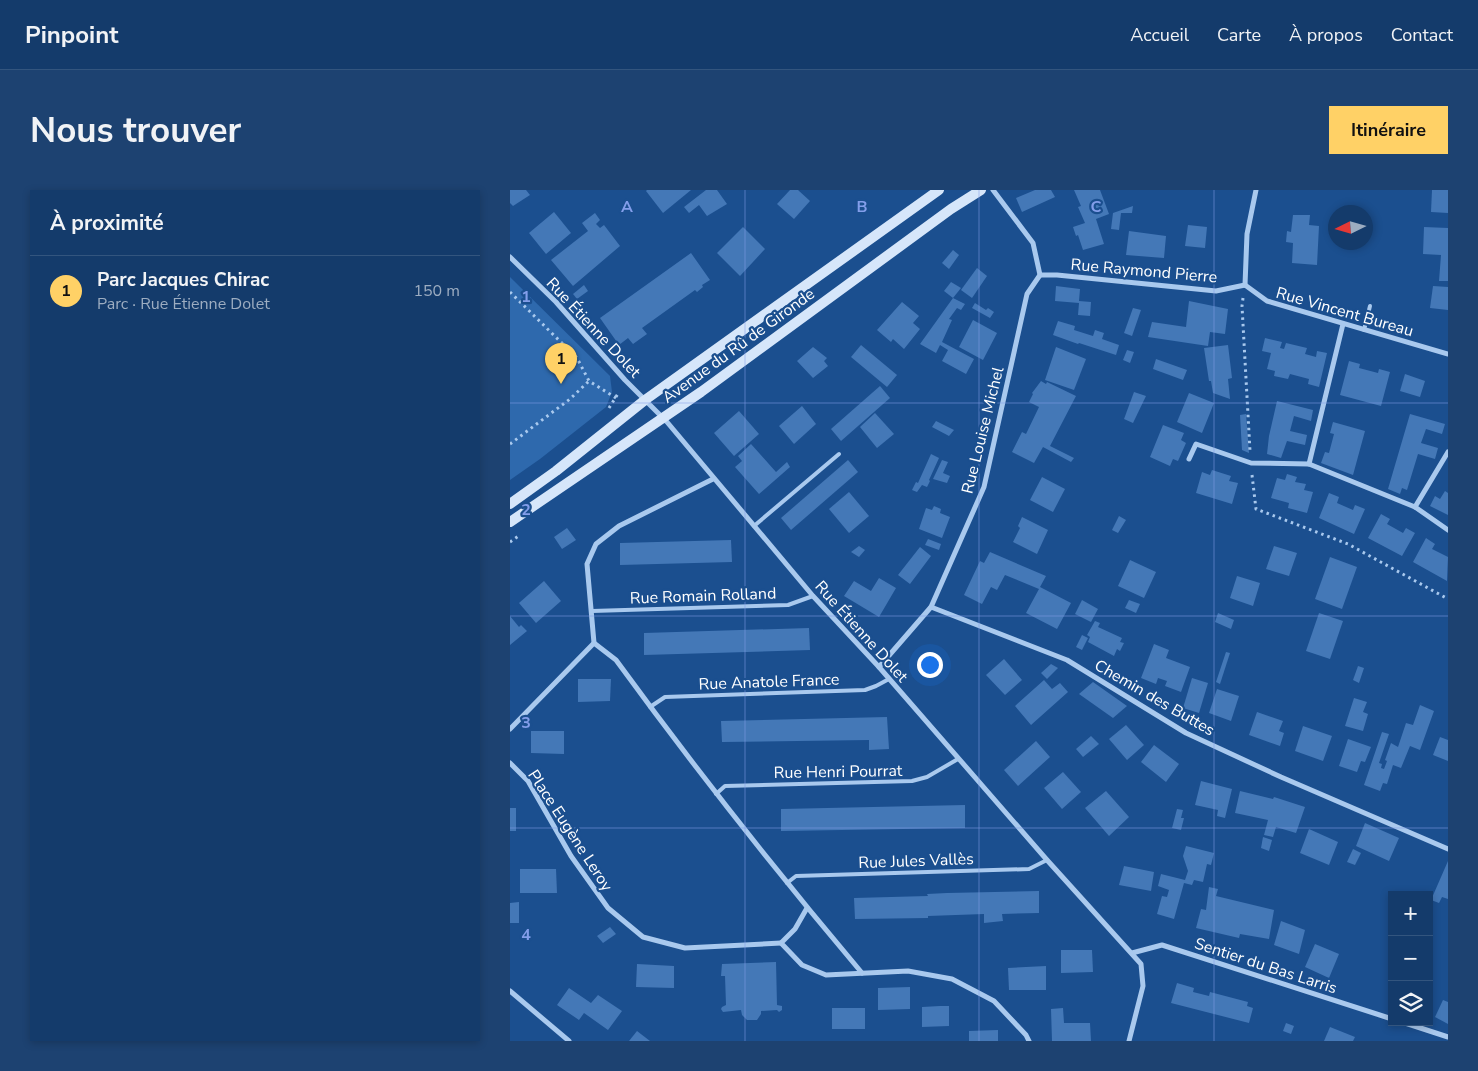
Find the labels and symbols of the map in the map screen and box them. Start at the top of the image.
text: A [621,196,633,218]
text: B [856,196,868,218]
text: C [1091,196,1102,218]
north arrow [1328,205,1373,250]
street label: Rue Raymond Pierre [1070,254,1218,288]
street label: Rue Étienne Dolet [541,273,646,383]
street label: Rue Vincent Bureau [1273,282,1416,342]
street label: Avenue du Rû de Gironde [658,283,819,409]
text: 1 [521,286,531,308]
pin: 1 [545,343,577,384]
street label: Rue Louise Michel [957,364,1009,496]
text: 2 [521,499,531,521]
street label: Rue Étienne Dolet [810,576,913,688]
street label: Rue Romain Rolland [629,582,777,610]
your location [917,652,943,678]
street label: Chemin des Buttes [1090,654,1219,741]
street label: Rue Anatole France [698,669,840,695]
text: 3 [521,712,531,734]
street label: Rue Henri Pourrat [773,760,903,784]
street label: Place Eugène Leroy [523,765,618,896]
street label: Rue Jules Vallès [858,848,974,874]
text: 4 [521,924,531,946]
street label: Sentier du Bas Larris [1192,933,1340,999]

